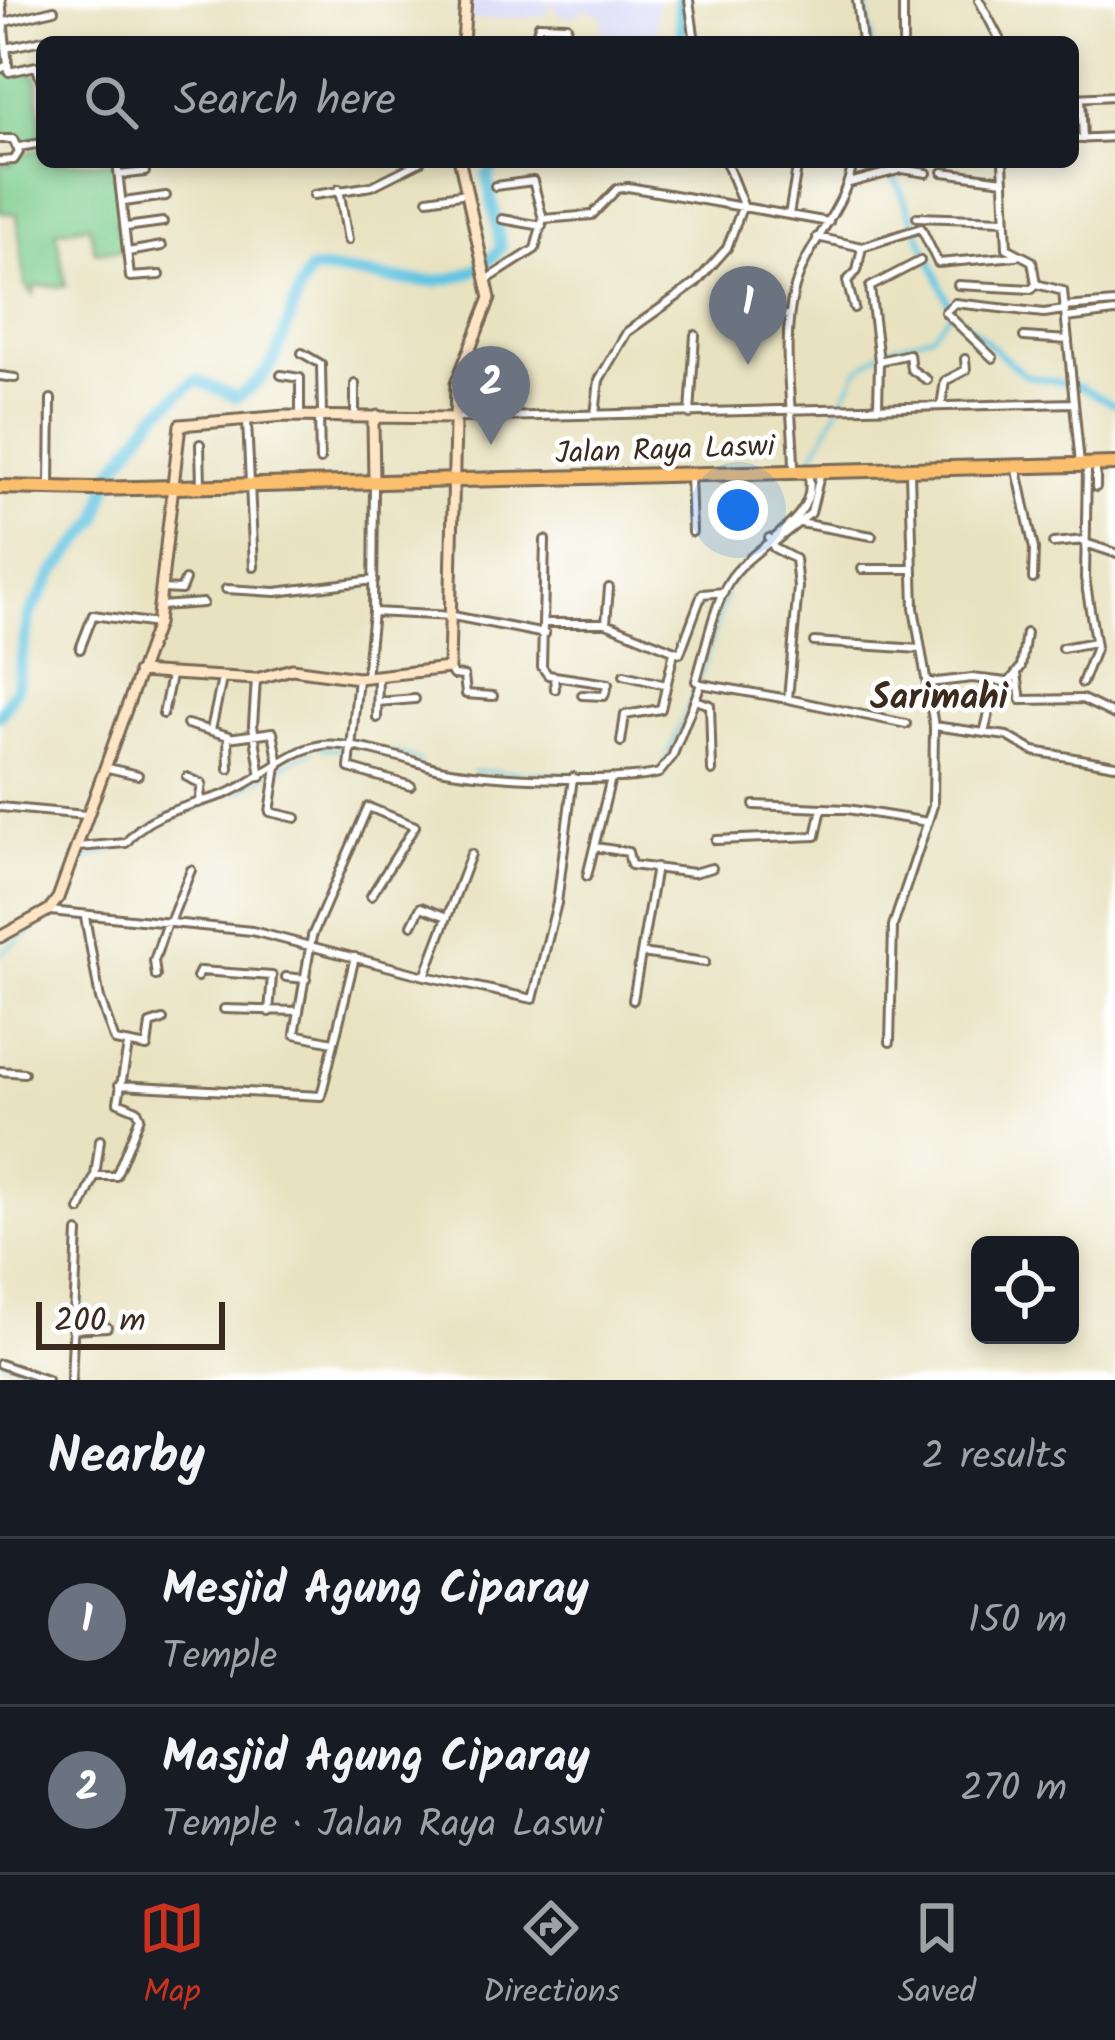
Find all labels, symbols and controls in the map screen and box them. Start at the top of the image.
search box [36,36,1079,168]
text: Search here [174,66,396,138]
icon: search [78,69,144,135]
pin: 1 [709,266,787,365]
pin: 2 [452,346,530,445]
street label: Jalan Raya Laswi [554,423,778,479]
your location [708,480,768,540]
district label: Sarimahi [870,670,1009,727]
map controls [971,1236,1079,1344]
button: locate [971,1236,1079,1344]
scale bar [36,1296,225,1349]
text: 200 m [54,1296,146,1349]
text: Nearby [48,1418,205,1499]
text: 2 results [922,1427,1067,1489]
text: Mesjid Agung Ciparay [162,1555,589,1627]
text: 1 [81,1591,93,1653]
text: 150 m [968,1591,1067,1653]
text: Temple [162,1627,277,1689]
text: Masjid Agung Ciparay [162,1723,590,1795]
text: 2 [76,1759,98,1821]
text: 270 m [960,1759,1067,1821]
text: Temple · Jalan Raya Laswi [162,1795,604,1857]
tab: Map [139,1895,205,2020]
tab: Directions [483,1895,620,2020]
tab: Saved [898,1895,976,2020]

